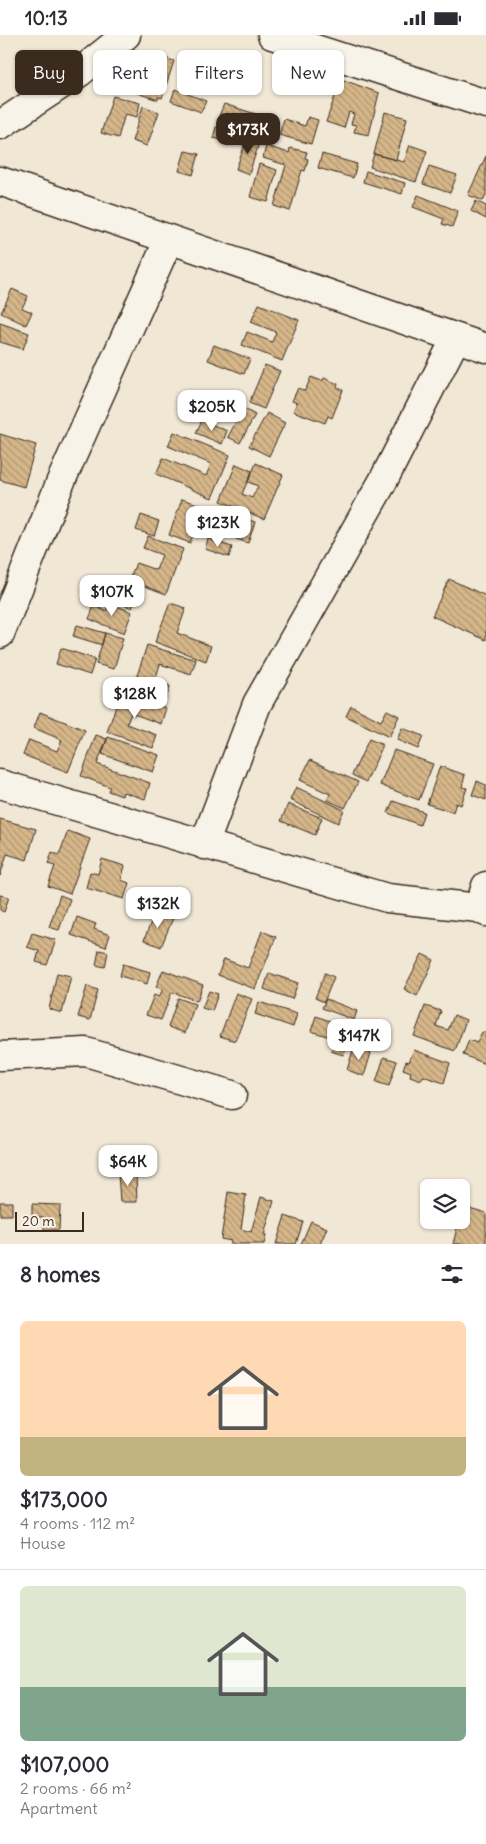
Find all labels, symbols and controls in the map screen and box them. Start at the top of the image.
text: 10:13 [25,6,68,30]
chip: Buy [15,50,83,95]
chip: Rent [93,50,167,95]
chip: Filters [177,50,262,95]
chip: New [272,50,344,95]
pin: $173K [213,113,283,155]
text: $173K [227,119,269,139]
pin: $205K [177,389,247,432]
text: $205K [188,396,236,416]
pin: $123K [183,505,253,548]
text: $123K [197,512,239,532]
pin: $107K [77,575,147,617]
text: $107K [91,581,133,601]
pin: $128K [100,677,170,719]
text: $128K [114,683,156,703]
pin: $132K [123,887,193,929]
text: $132K [137,893,179,913]
pin: $147K [324,1019,394,1061]
text: $147K [338,1025,380,1045]
pin: $64K [98,1145,158,1187]
text: $64K [109,1151,147,1171]
map controls [420,1179,470,1229]
button: layers [420,1179,470,1229]
scale bar [15,1209,84,1232]
text: 20 m [22,1212,55,1230]
icon: filters [438,1260,466,1288]
text: 8 homes [20,1261,100,1288]
icon: home [198,1353,288,1443]
text: $173,000 [20,1486,108,1513]
text: 4 rooms · 112 m² [20,1513,135,1533]
text: House [20,1533,66,1553]
icon: home [198,1619,288,1709]
text: $107,000 [20,1751,109,1778]
text: 2 rooms · 66 m² [20,1778,132,1798]
text: Apartment [20,1798,98,1818]

